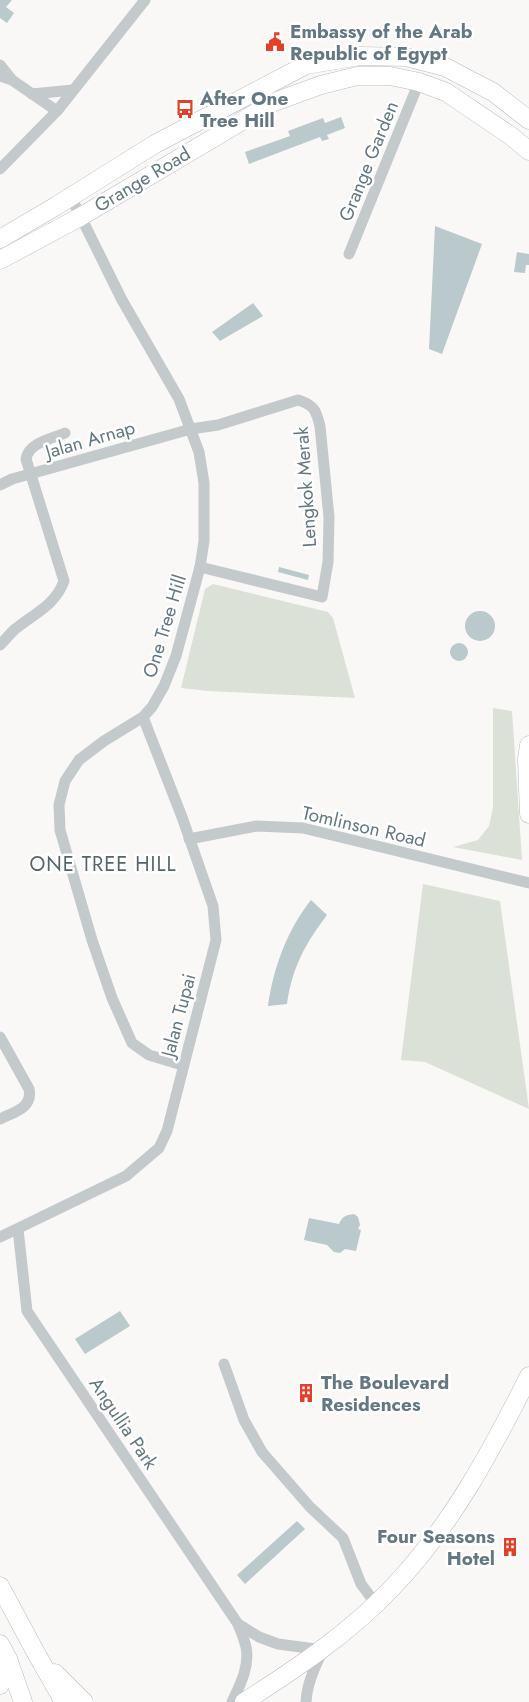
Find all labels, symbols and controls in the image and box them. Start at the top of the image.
place label: Embassy of the Arab Republic of Egypt [290,18,473,67]
public building icon: Embassy of the Arab Republic of Egypt [264,31,286,53]
place label: After One Tree Hill [199,85,288,134]
street label: Grange Garden [332,97,405,225]
bus stop icon: After One Tree Hill [174,98,196,120]
street label: Grange Road [89,140,195,219]
street label: Jalan Arnap [39,414,138,466]
street label: Lengkok Merak [288,425,323,548]
street label: One Tree Hill [136,571,193,681]
street label: Tomlinson Road [299,799,428,854]
district label: ONE TREE HILL [30,850,177,879]
street label: Jalan Tupai [154,971,203,1063]
place label: The Boulevard Residences [321,1369,449,1418]
street label: Angullia Park [83,1372,165,1475]
building icon: The Boulevard Residences [295,1382,317,1404]
place label: Four Seasons Hotel [377,1523,495,1572]
building icon: Four Seasons Hotel [499,1536,521,1558]

